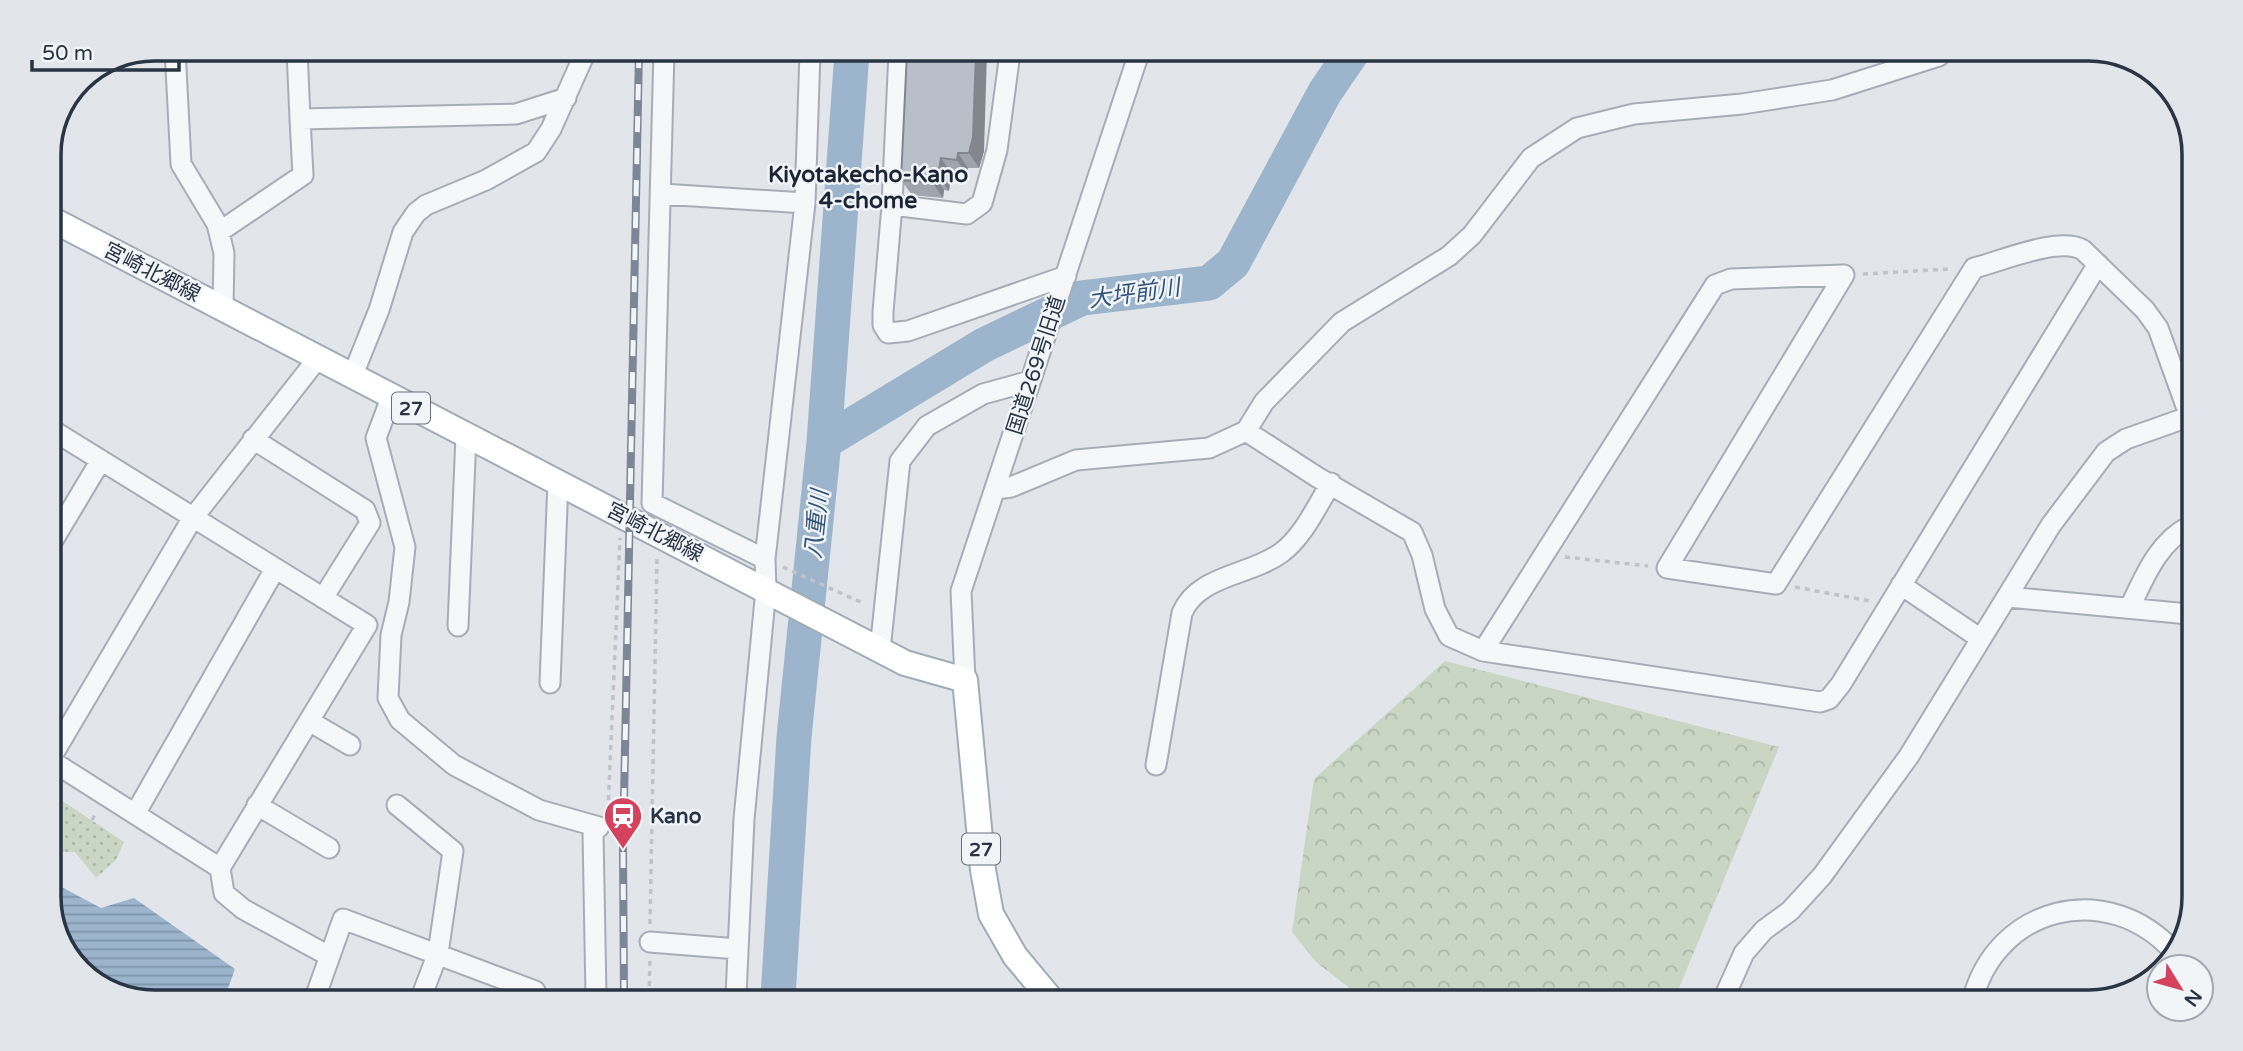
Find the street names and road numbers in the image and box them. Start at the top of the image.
street label: 宮崎北郷線 [99,237,204,307]
street label: 国道269号旧道 [1002,293,1071,438]
road number: 27 [392,392,430,424]
street label: 宮崎北郷線 [602,497,707,567]
road number: 27 [962,834,1000,864]

